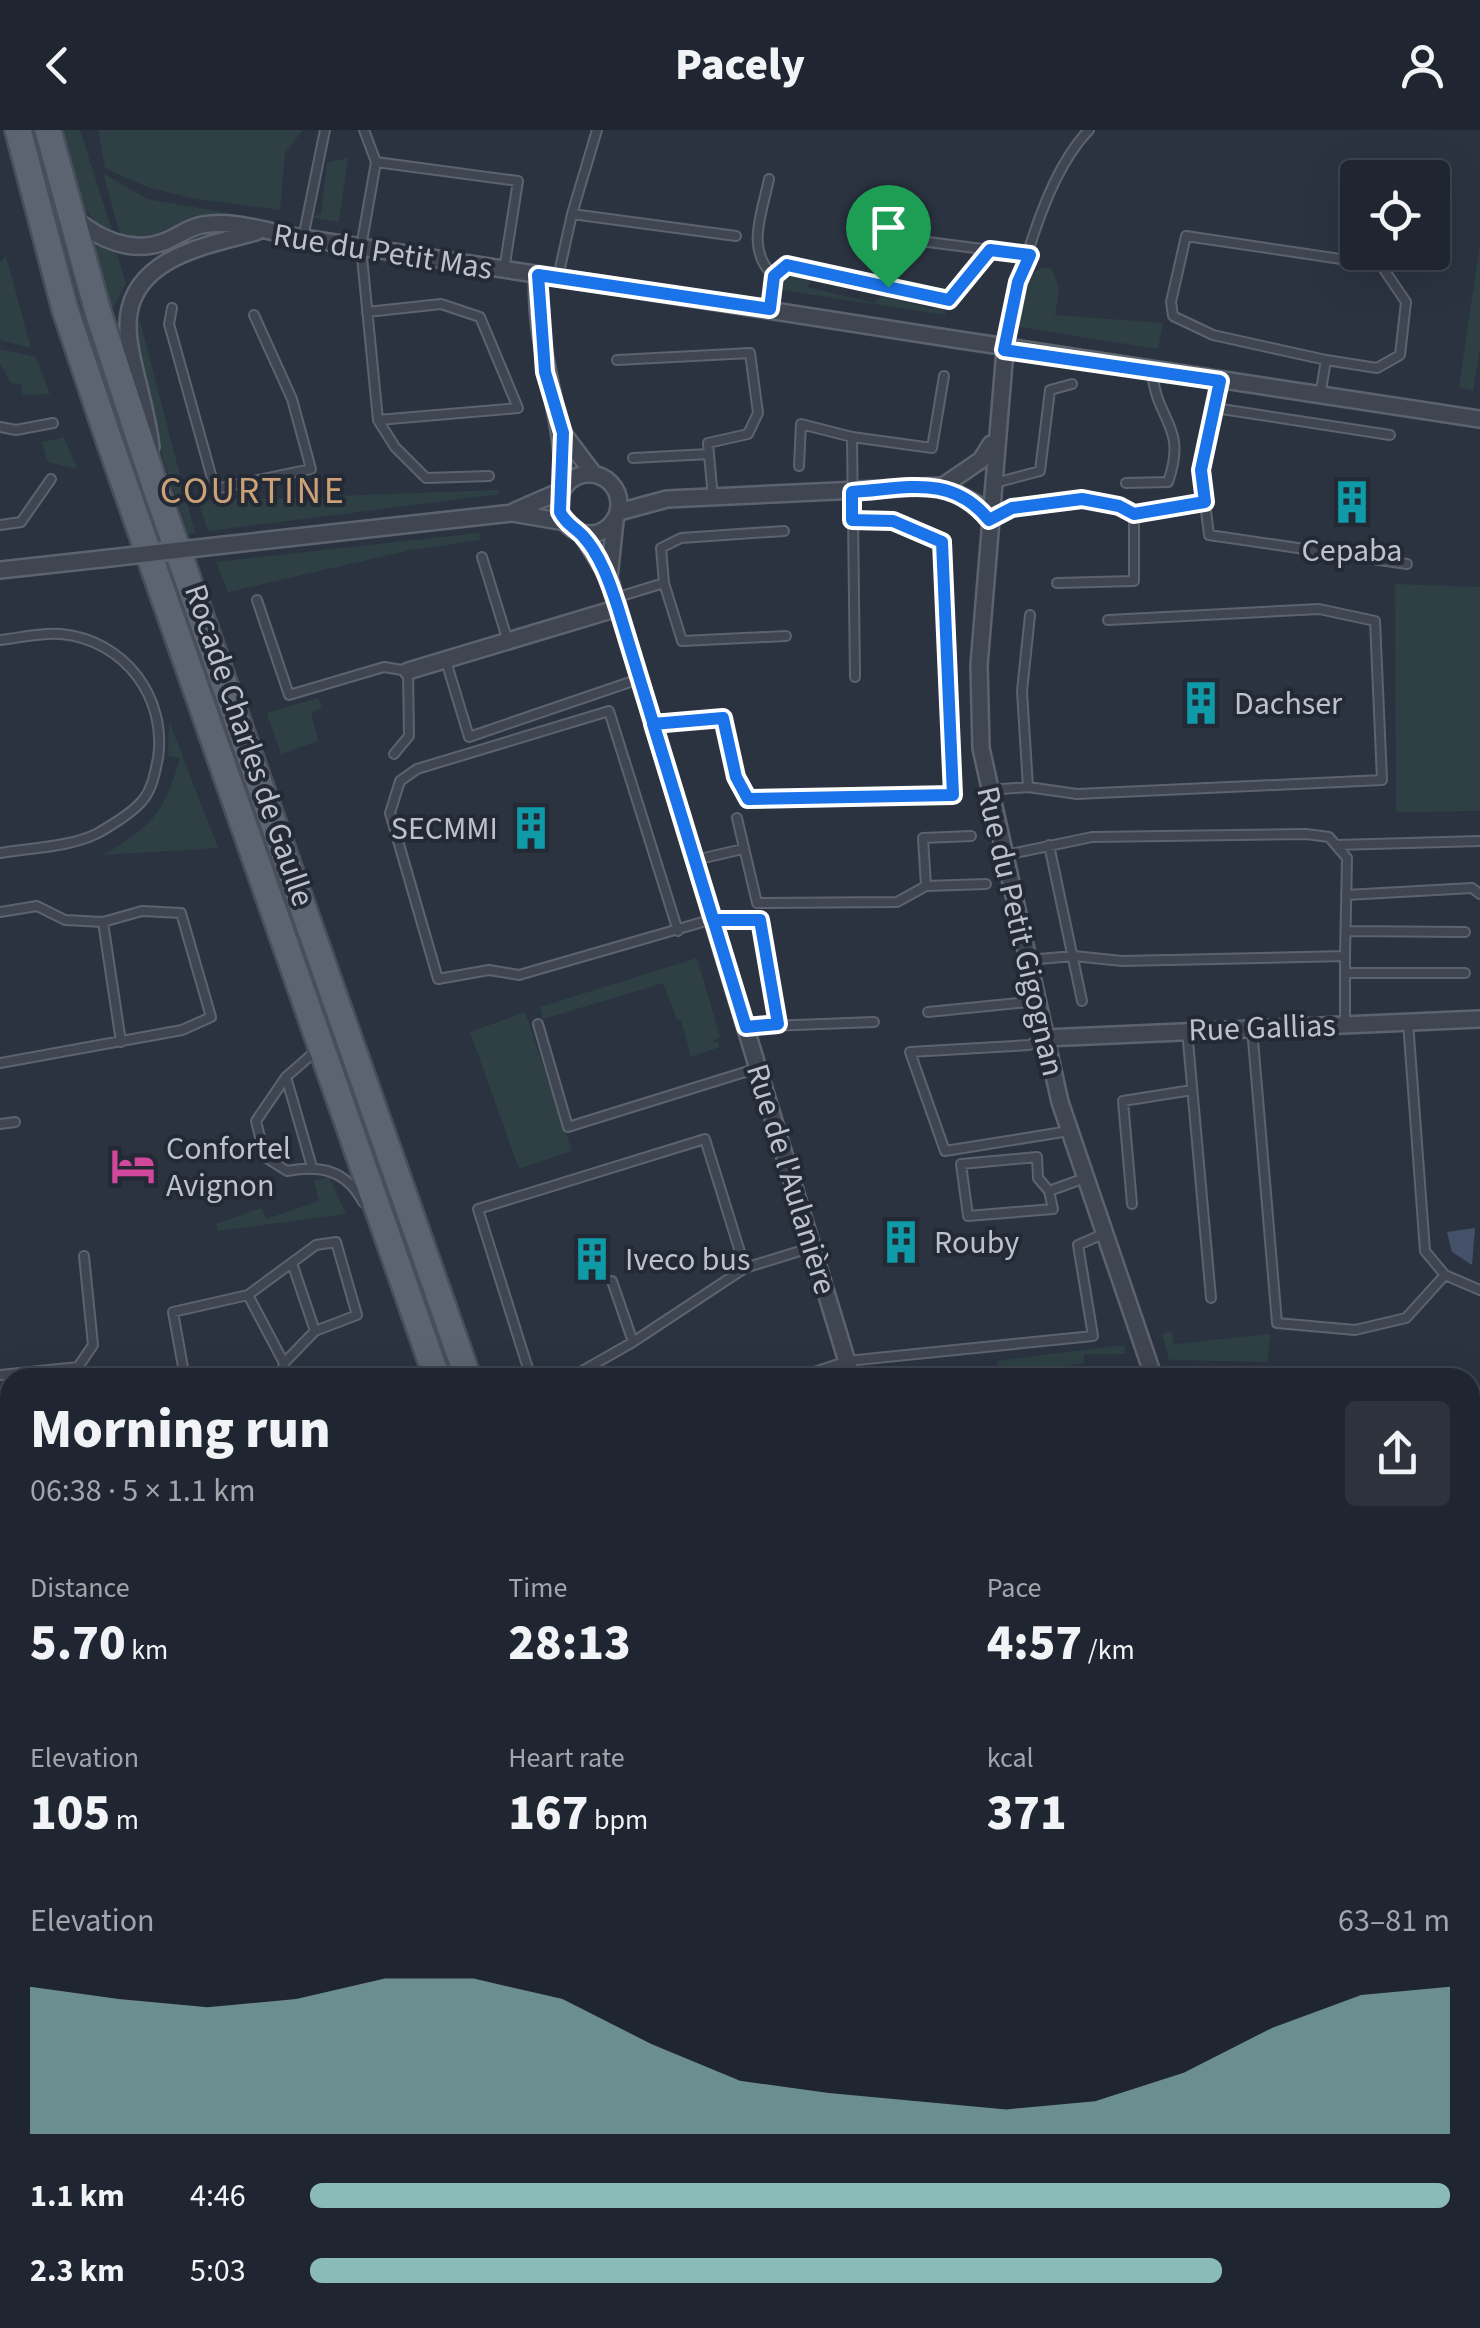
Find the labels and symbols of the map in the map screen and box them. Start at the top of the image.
pin [846,185,931,288]
street label: Rue du Petit Mas [270,212,496,292]
district label: COURTINE [160,464,346,518]
building icon: Cepaba [1328,478,1376,526]
place label: Cepaba [1302,528,1402,574]
street label: Rocade Charles de Gaulle [172,578,326,913]
building icon: Dachser [1177,679,1225,727]
place label: Dachser [1234,681,1343,727]
street label: Rue du Petit Gigognan [964,782,1076,1081]
building icon: SECMMI [507,804,555,852]
place label: SECMMI [391,806,498,852]
street label: Rue Gallias [1188,1002,1337,1054]
street label: Rue de l'Aulanière [734,1058,848,1300]
place label: Confortel Avignon [166,1126,291,1209]
hotel icon: Confortel Avignon [109,1142,157,1190]
building icon: Rouby [877,1218,925,1266]
place label: Rouby [934,1220,1019,1266]
building icon: Iveco bus [568,1235,616,1283]
place label: Iveco bus [625,1237,750,1283]

